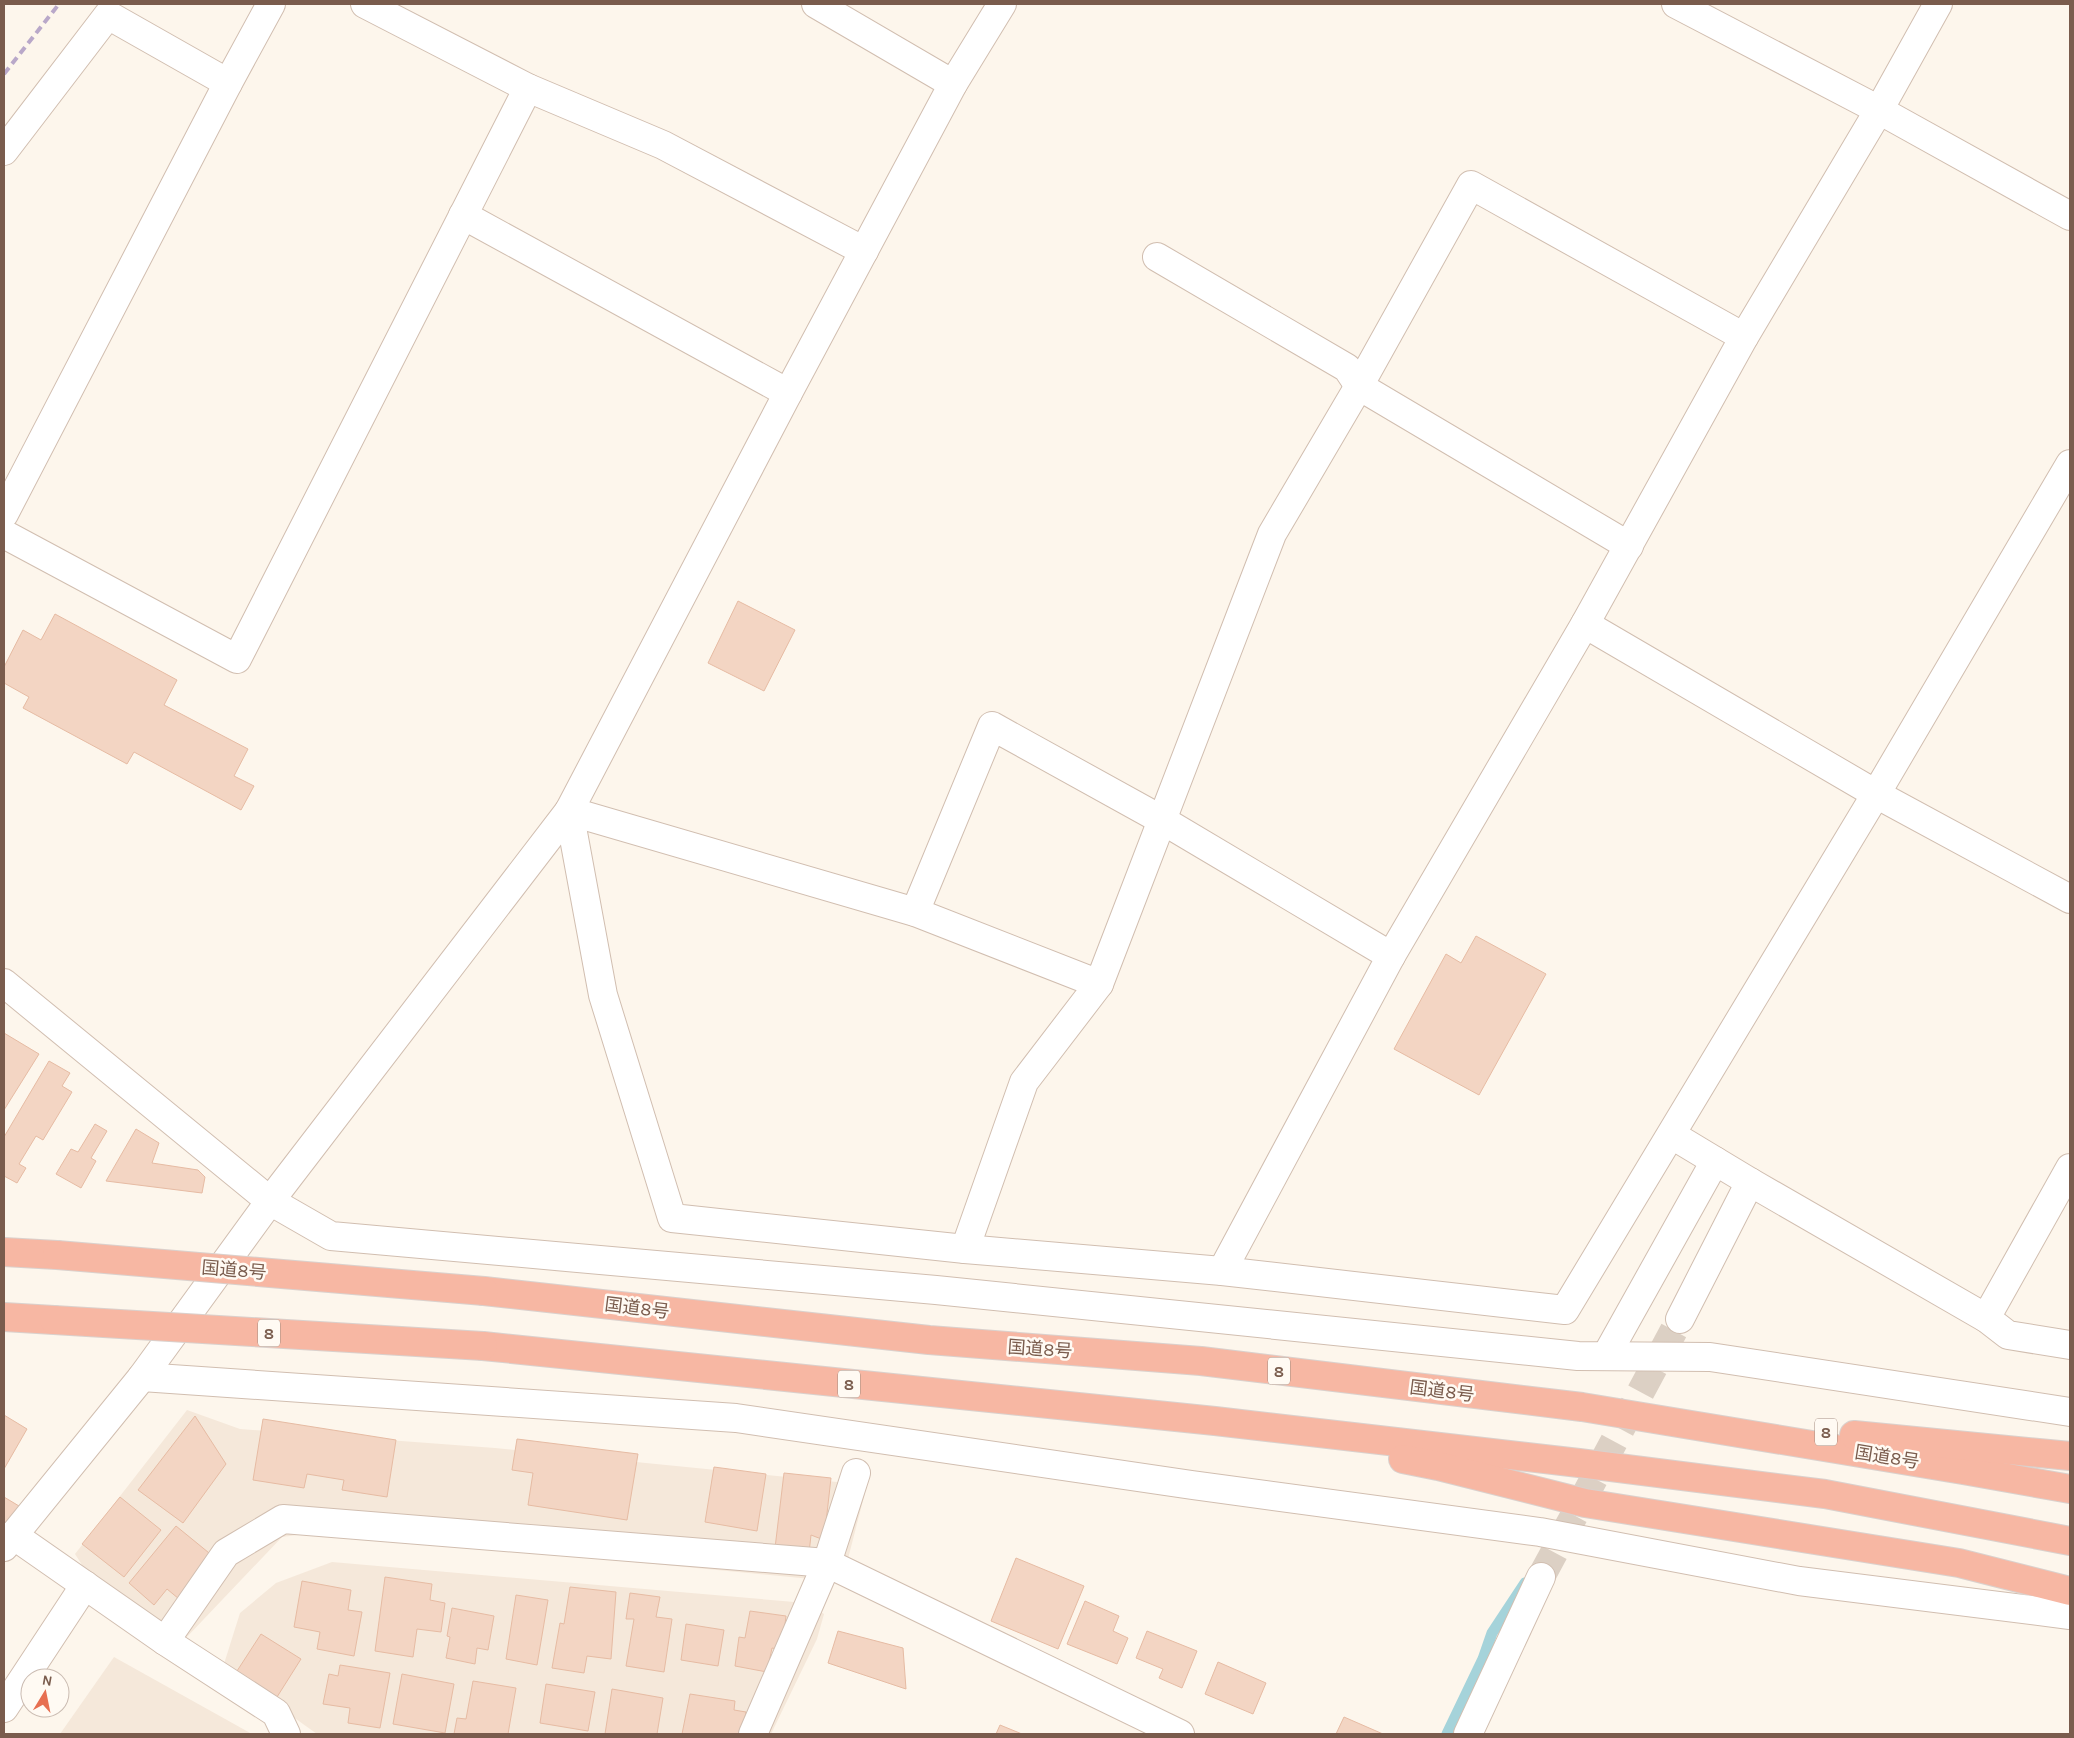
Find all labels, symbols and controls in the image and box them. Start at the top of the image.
street label: 国道8号 [201,1256,267,1284]
street label: 国道8号 [603,1293,671,1323]
road number: 8 [258,1320,280,1346]
street label: 国道8号 [1007,1336,1073,1362]
road number: 8 [1268,1358,1290,1384]
road number: 8 [838,1370,860,1398]
street label: 国道8号 [1408,1376,1476,1406]
road number: 8 [1815,1418,1837,1445]
street label: 国道8号 [1853,1441,1921,1473]
north arrow [20,1668,70,1718]
text: N [41,1671,54,1690]

